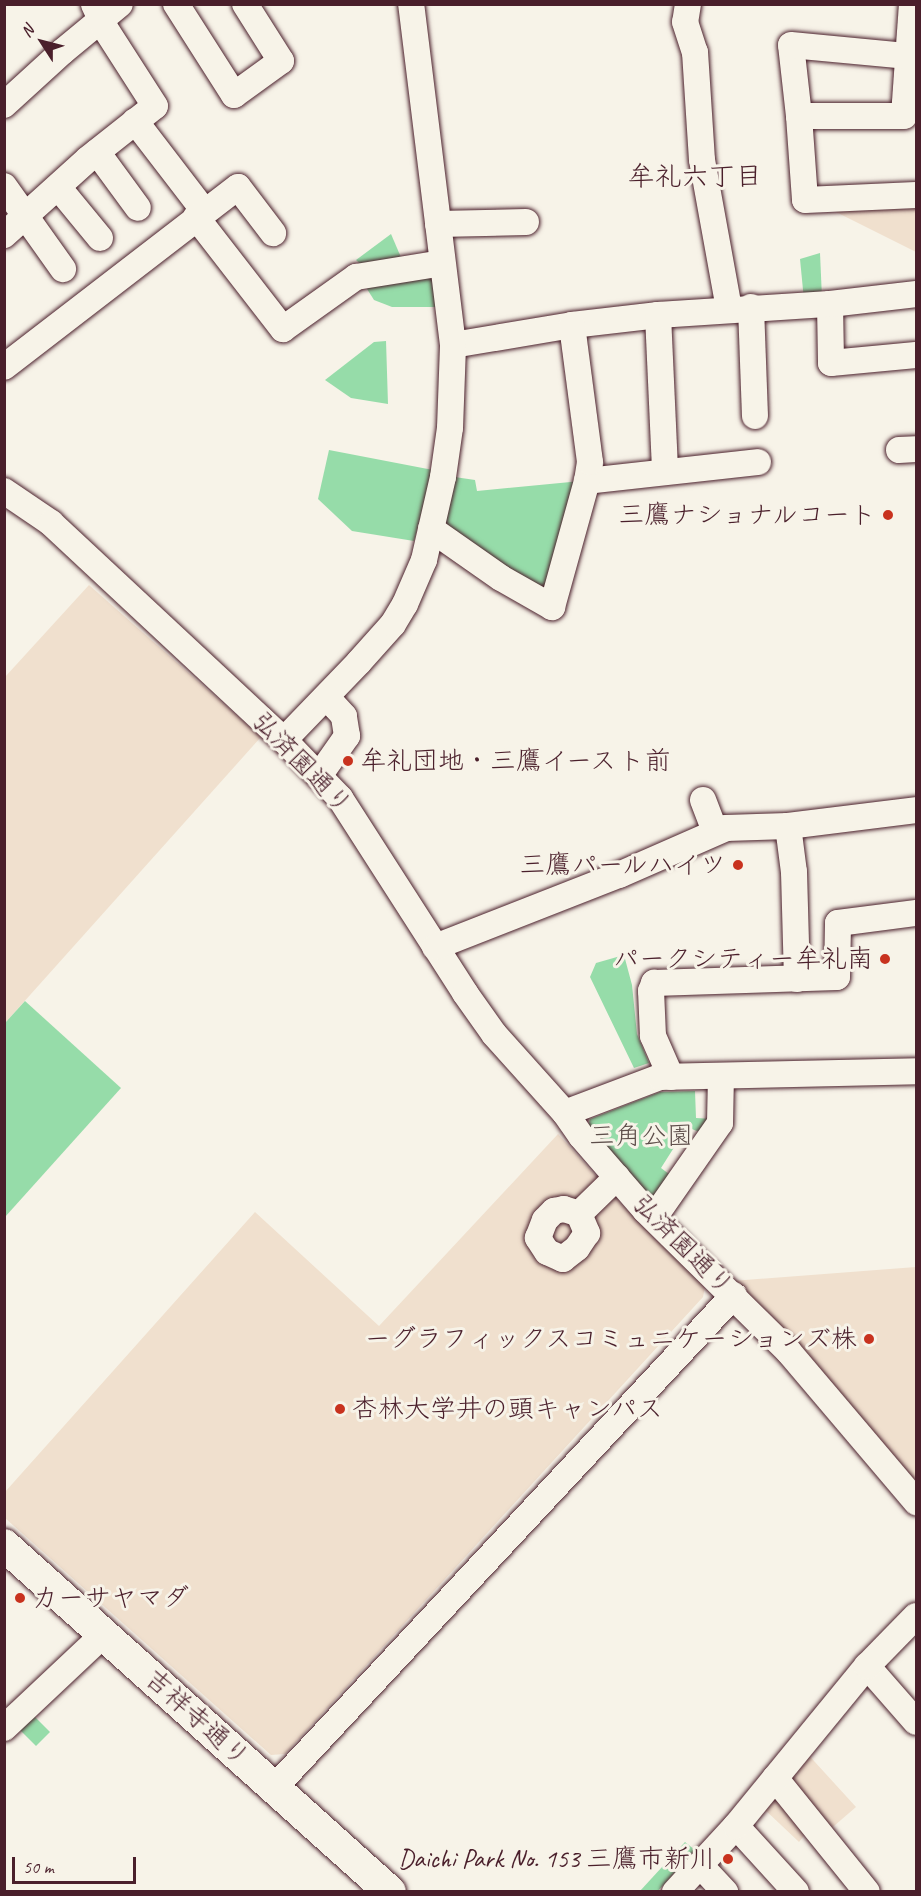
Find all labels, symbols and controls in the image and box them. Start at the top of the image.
north arrow [12,12,72,72]
text: N [16,22,38,41]
district label: 牟礼六丁目 [628,161,762,193]
place label: 三鷹ナショナルコート [616,499,876,531]
marker: 三鷹ナショナルコート [881,508,895,522]
street label: 弘済園通り [246,705,358,821]
place label: 牟礼団地・三鷹イースト前 [360,745,670,777]
marker: 牟礼団地・三鷹イースト前 [341,754,355,768]
place label: 三鷹パールハイツ [518,849,726,881]
marker: 三鷹パールハイツ [731,858,745,872]
place label: パークシティー牟礼南 [613,943,873,975]
marker: パークシティー牟礼南 [878,952,892,966]
park label: 三角公園 [589,1120,693,1152]
street label: 弘済園通り [626,1188,740,1302]
place label: ーグラフィックスコミュニケーションズ株 [364,1323,857,1355]
marker: ーグラフィックスコミュニケーションズ株 [862,1332,876,1346]
place label: 杏林大学井の頭キャンパス [352,1393,664,1425]
marker: 杏林大学井の頭キャンパス [333,1402,347,1416]
place label: カーサヤマダ [32,1582,188,1614]
marker: カーサヤマダ [13,1591,27,1605]
street label: 吉祥寺通り [138,1663,256,1773]
place label: Daichi Park No. 153 三鷹市新川 [397,1843,716,1875]
scale bar [15,1845,140,1883]
marker: Daichi Park No. 153 三鷹市新川 [721,1852,735,1866]
text: 50 m [23,1856,54,1878]

